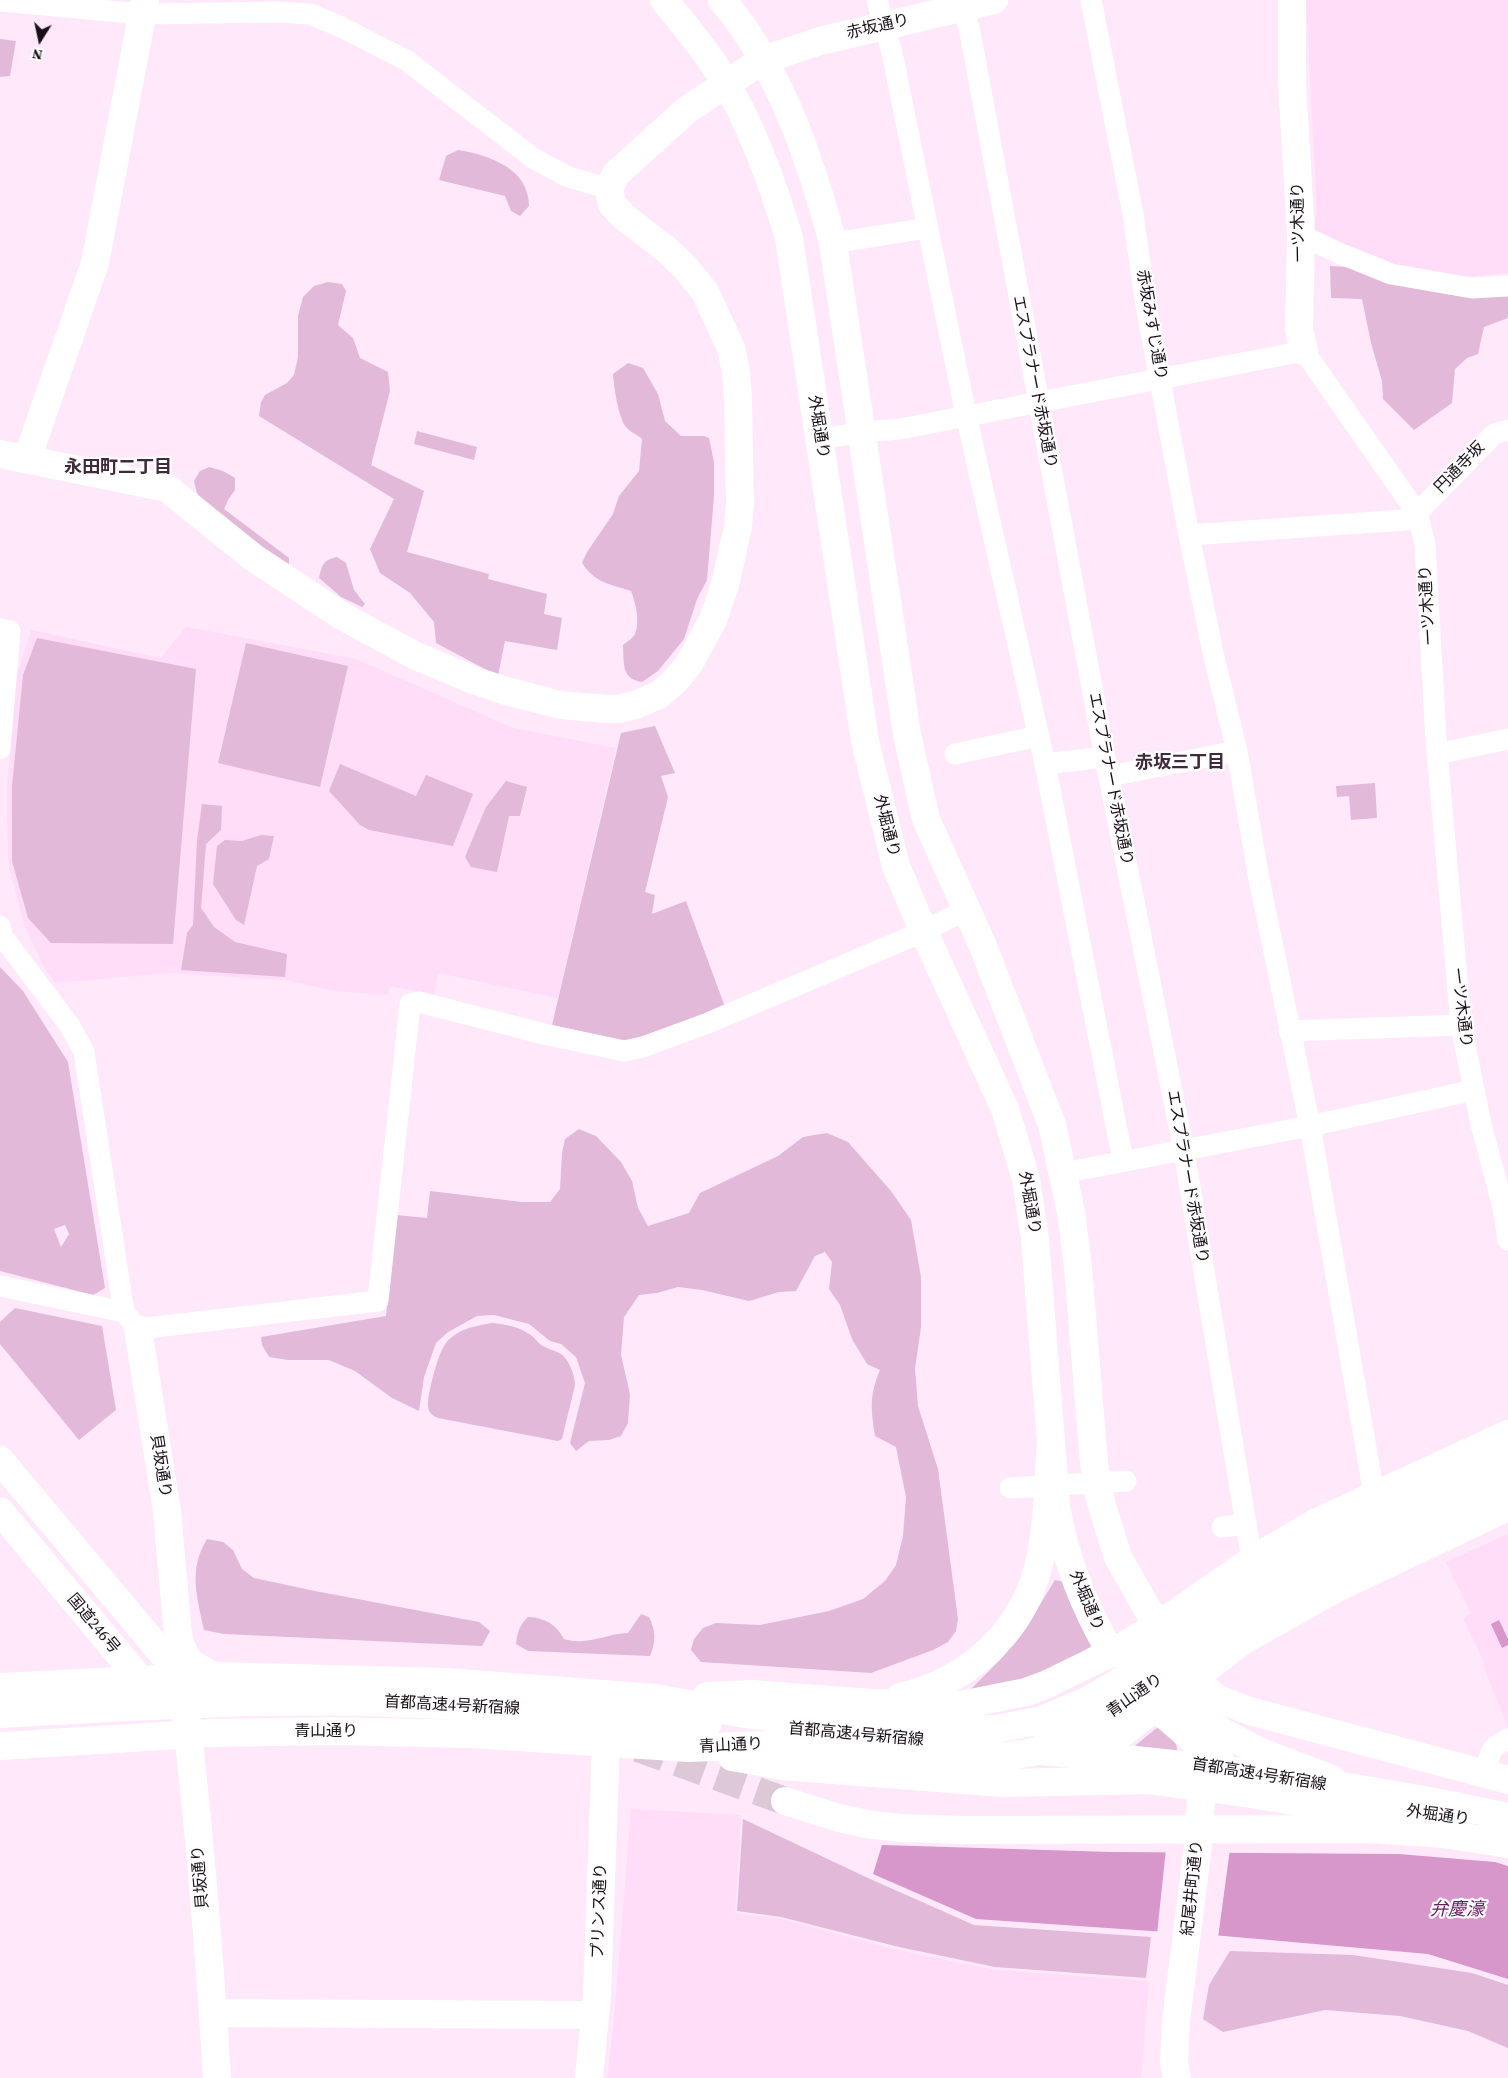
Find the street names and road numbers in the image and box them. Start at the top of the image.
street label: 赤坂通り [845,10,911,44]
street label: 一ツ木通り [1289,182,1309,262]
street label: 赤坂みすじ通り [1132,268,1170,382]
street label: エスプラナード赤坂通り [1008,294,1060,470]
street label: 外堀通り [804,394,832,460]
street label: 円通寺坂 [1431,438,1489,498]
street label: 一ツ木通り [1416,565,1440,645]
street label: エスプラナード赤坂通り [1084,691,1136,867]
street label: 外堀通り [869,793,903,859]
street label: 一ツ木通り [1447,967,1475,1049]
street label: エスプラナード赤坂通り [1162,1089,1212,1265]
street label: 外堀通り [1014,1170,1044,1236]
street label: 貝坂通り [146,1433,174,1499]
street label: 外堀通り [1065,1568,1107,1634]
street label: 国道246号 [63,1590,123,1658]
street label: 青山通り [1103,1670,1167,1722]
street label: 首都高速4号新宿線 [384,1693,520,1719]
street label: 首都高速4号新宿線 [787,1720,925,1750]
street label: 青山通り [294,1722,358,1742]
street label: 青山通り [699,1735,763,1757]
street label: 首都高速4号新宿線 [1190,1755,1328,1795]
street label: 外堀通り [1405,1802,1471,1830]
street label: 紀尾井町通り [1178,1839,1208,1937]
street label: 貝坂通り [189,1844,213,1910]
street label: プリンス通り [589,1863,611,1959]

